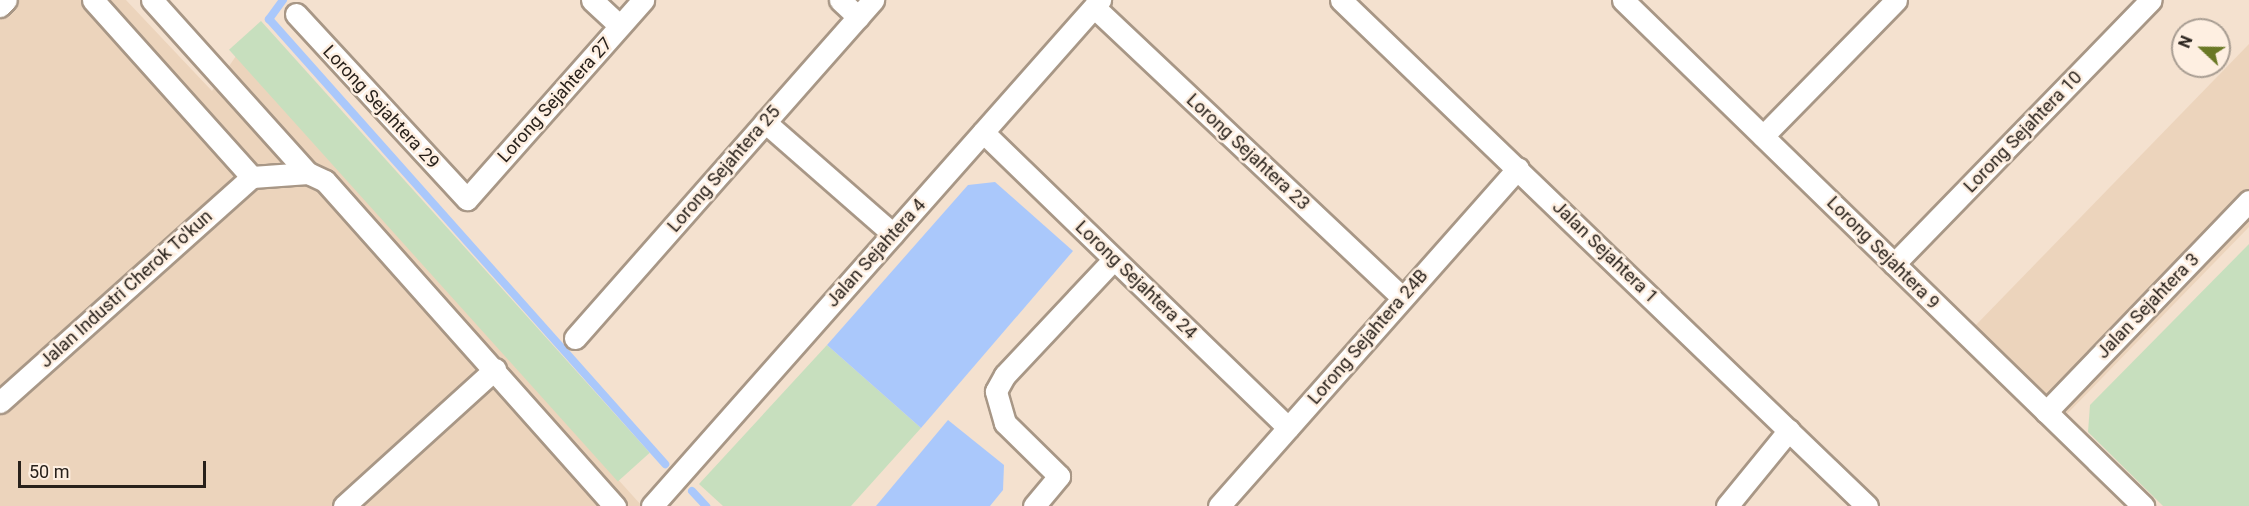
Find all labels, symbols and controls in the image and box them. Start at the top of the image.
north arrow [2171,18,2231,78]
street label: Lorong Sejahtera 27 [493,33,617,167]
text: N [2175,33,2197,51]
street label: Lorong Sejahtera 29 [318,41,444,173]
street label: Lorong Sejahtera 10 [1959,67,2087,197]
street label: Lorong Sejahtera 23 [1182,89,1314,215]
street label: Lorong Sejahtera 25 [663,101,785,237]
street label: Lorong Sejahtera 9 [1822,192,1944,314]
street label: Jalan Sejahtera 4 [822,194,930,312]
street label: Jalan Sejahtera 1 [1548,196,1662,308]
street label: Jalan Industri Cherok To'kun [35,206,217,372]
street label: Lorong Sejahtera 24 [1071,216,1201,344]
street label: Jalan Sejahtera 3 [2092,249,2204,363]
street label: Lorong Sejahtera 24B [1303,265,1433,409]
scale bar [21,449,208,487]
text: 50 m [29,461,69,482]

